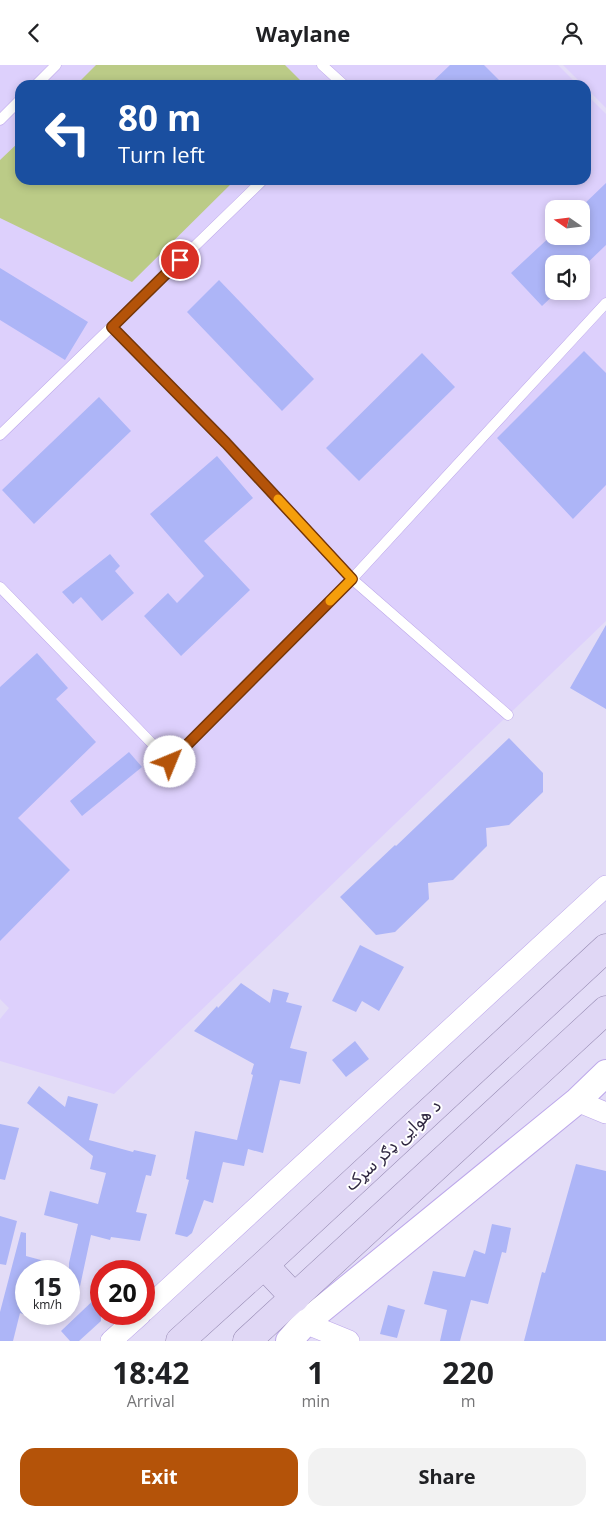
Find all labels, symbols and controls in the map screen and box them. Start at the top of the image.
text: Waylane [256,18,350,48]
icon: back [20,19,48,47]
icon: person [558,19,586,47]
text: 80 m [118,94,201,141]
icon: left [35,100,100,165]
text: Turn left [118,139,205,169]
north arrow [545,200,590,245]
map controls [545,200,590,300]
pin [159,239,201,281]
icon: arrive [166,246,194,274]
button: sound [545,255,590,300]
position arrow [143,735,195,787]
street label: د هوایی ډګر سړک [339,1093,446,1195]
speed limit sign: 20 [90,1260,155,1325]
text: 15 [33,1269,62,1303]
text: km/h [33,1296,62,1313]
text: 18:42 [112,1352,189,1393]
text: 1 [307,1352,324,1393]
text: 220 [442,1352,494,1393]
text: Arrival [127,1390,175,1412]
text: min [302,1390,330,1412]
text: m [461,1390,476,1412]
button: Exit [20,1448,298,1506]
button: Share [308,1448,586,1506]

